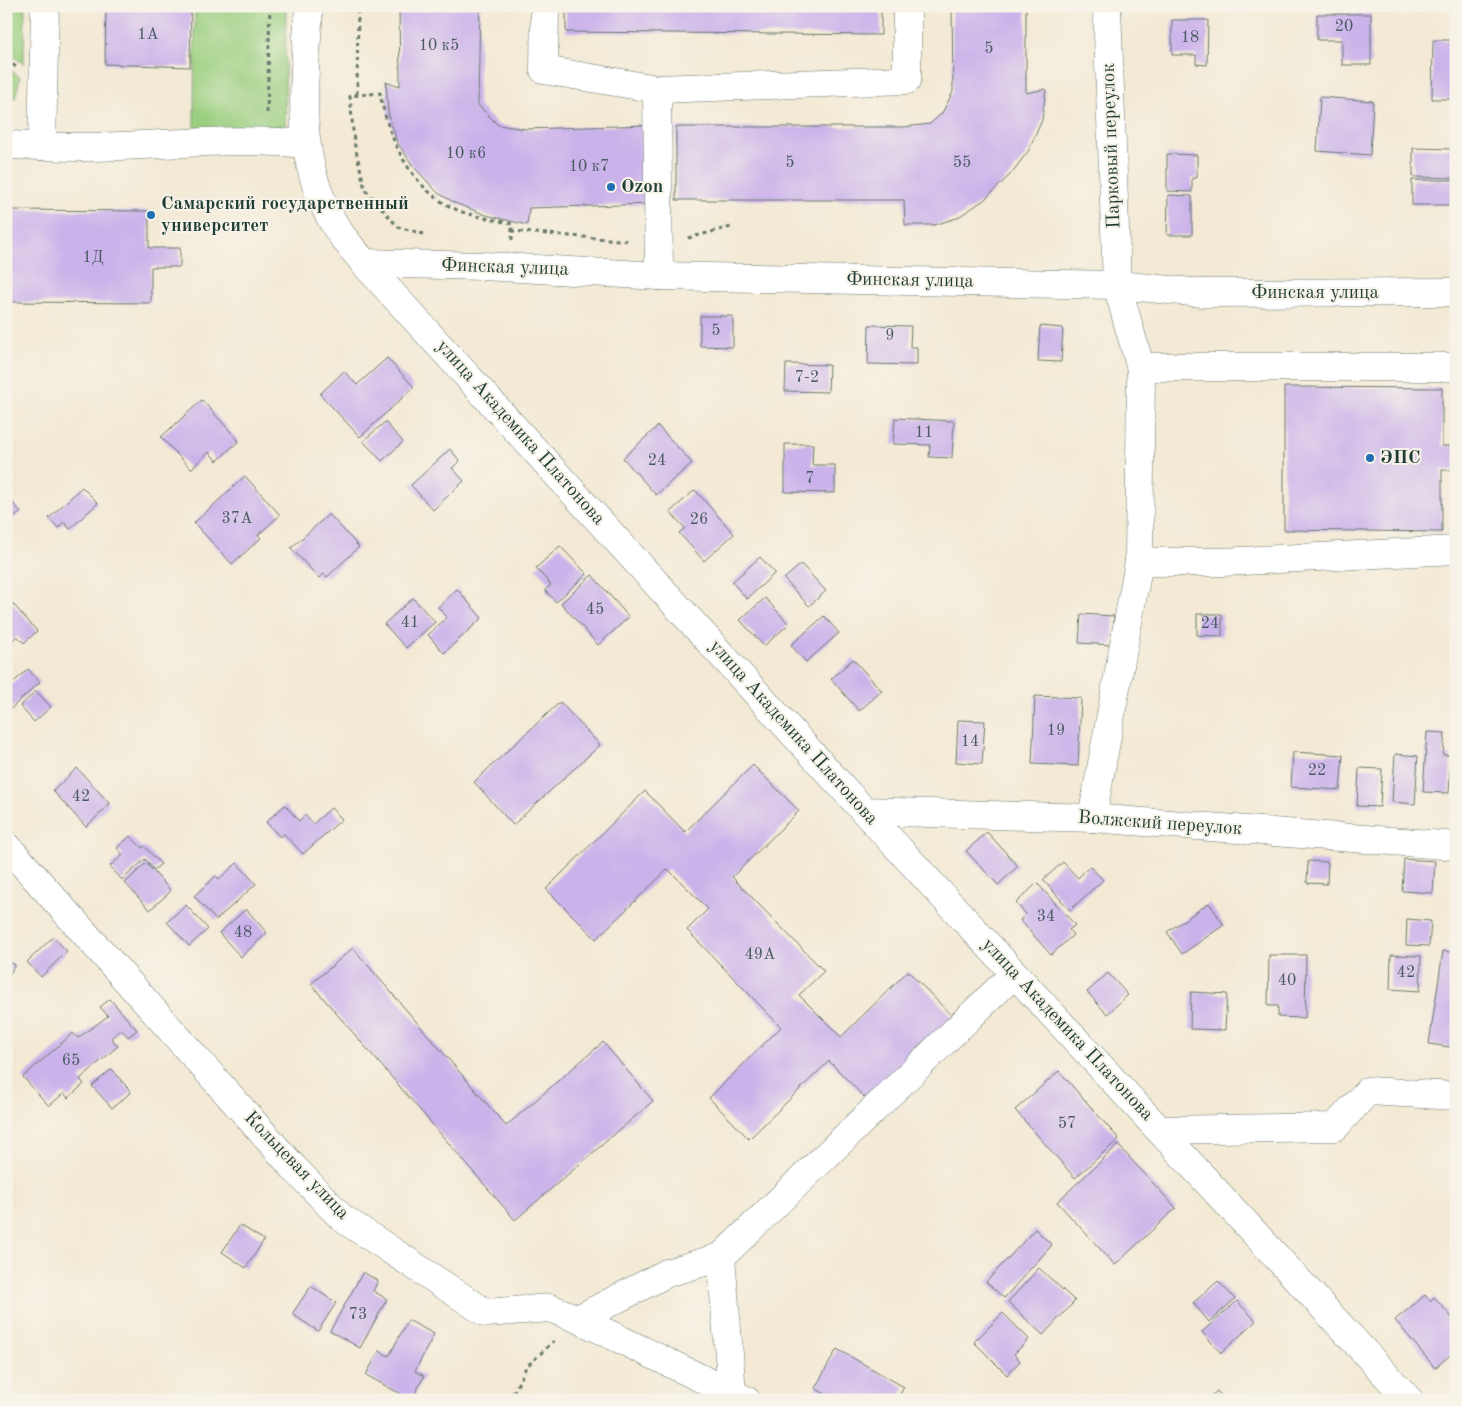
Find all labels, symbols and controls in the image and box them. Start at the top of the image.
house number: 20 [1335,19,1353,35]
house number: 1А [137,27,159,43]
house number: 18 [1181,30,1199,46]
house number: 10 к5 [419,38,459,54]
house number: 5 [984,41,994,57]
street label: Парковый переулок [1100,62,1124,229]
house number: 10 к6 [446,146,486,162]
house number: 5 [785,155,795,171]
house number: 55 [953,155,971,171]
house number: 10 к7 [569,159,609,175]
place label: Ozon [621,178,663,197]
marker: Ozon [605,181,617,193]
place label: Самарский государственный университет [161,195,409,236]
marker: Самарский государственный университет [145,209,157,221]
house number: 1Д [82,250,104,266]
street label: Финская улица [441,256,570,280]
street label: Финская улица [846,270,975,292]
street label: Финская улица [1251,284,1379,303]
house number: 5 [711,323,721,339]
house number: 9 [885,328,895,344]
street label: улица Академика Платонова [432,337,608,530]
house number: 7-2 [795,370,819,386]
house number: 11 [915,425,933,441]
place label: ЭПС [1380,449,1421,468]
marker: ЭПС [1364,452,1376,464]
house number: 24 [648,453,666,469]
house number: 7 [805,471,815,487]
house number: 37А [222,511,252,527]
house number: 26 [690,512,708,528]
house number: 45 [586,602,604,618]
house number: 41 [401,615,419,631]
house number: 24 [1201,616,1219,632]
street label: улица Академика Платонова [705,637,881,830]
house number: 19 [1047,723,1065,739]
house number: 14 [961,734,979,750]
house number: 22 [1308,763,1326,779]
house number: 42 [72,789,90,805]
street label: Волжский переулок [1077,809,1243,839]
house number: 34 [1037,909,1055,925]
house number: 48 [234,925,252,941]
street label: улица Академика Платонова [978,935,1157,1125]
house number: 49А [745,947,775,963]
house number: 42 [1397,965,1415,981]
house number: 40 [1278,973,1296,989]
house number: 65 [62,1053,80,1069]
street label: Кольцевая улица [240,1108,353,1224]
house number: 57 [1058,1116,1076,1132]
house number: 73 [349,1307,367,1323]

